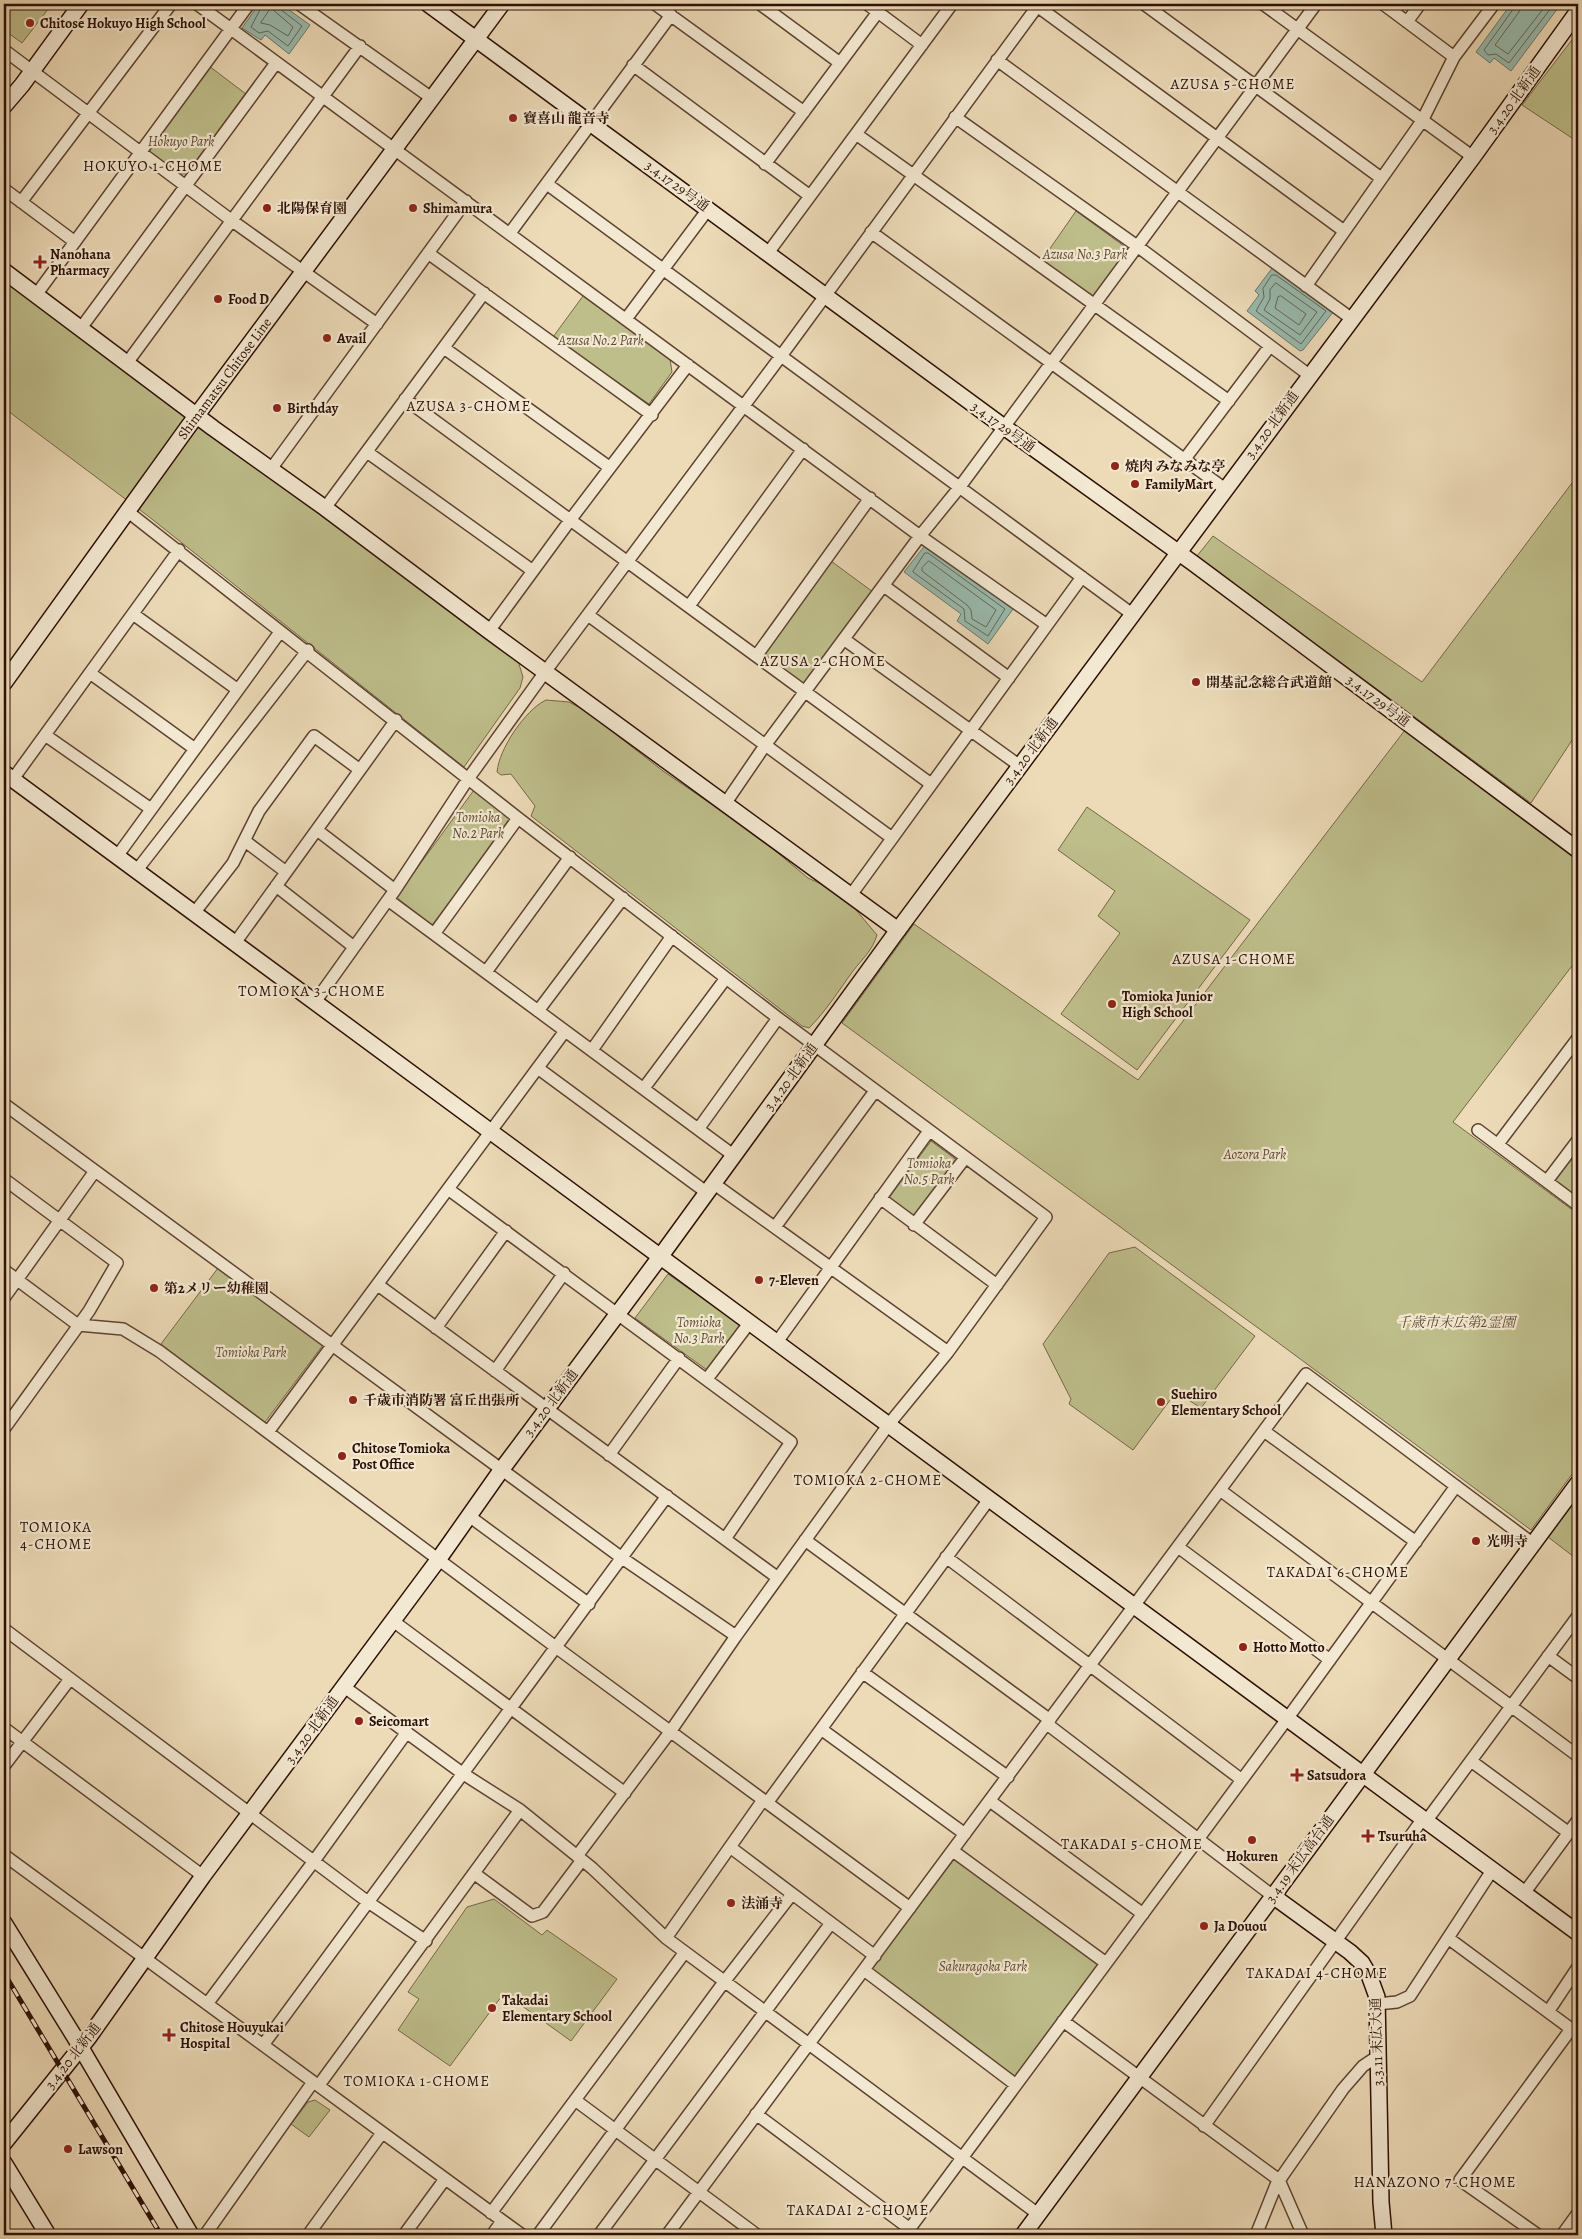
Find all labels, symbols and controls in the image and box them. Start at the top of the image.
place label: Chitose Hokuyo High School [40,14,206,33]
marker: Chitose Hokuyo High School [24,17,36,29]
street label: 3.4.20 北新通 [1483,62,1545,138]
district label: AZUSA 5-CHOME [1170,74,1295,94]
place label: 寶喜山 龍音寺 [523,109,609,128]
marker: 寶喜山 龍音寺 [507,112,519,124]
park label: Hokuyo Park [148,132,214,151]
district label: HOKUYO 1-CHOME [83,156,223,176]
street label: 3.4.17 29号通 [641,156,713,216]
place label: 北陽保育園 [277,199,347,218]
place label: Shimamura [423,199,493,218]
marker: 北陽保育園 [261,202,273,214]
marker: Shimamura [407,202,419,214]
place label: Nanohana Pharmacy [50,245,111,280]
park label: Azusa No.3 Park [1042,245,1127,264]
marker: Nanohana Pharmacy [34,256,46,268]
place label: Food D [228,290,269,309]
marker: Food D [212,293,224,305]
street label: Shimamatsu Chitose Line [173,313,276,443]
place label: Avail [336,329,367,348]
park label: Azusa No.2 Park [557,331,644,350]
marker: Avail [321,332,333,344]
street label: 3.4.20 北新通 [1241,387,1303,463]
district label: AZUSA 3-CHOME [406,396,531,416]
street label: 3.4.17 29号通 [967,397,1039,457]
place label: Birthday [287,399,339,418]
marker: Birthday [271,402,283,414]
place label: 焼肉 みなみな亭 [1125,457,1225,476]
marker: 焼肉 みなみな亭 [1109,460,1121,472]
place label: FamilyMart [1145,475,1214,494]
marker: FamilyMart [1129,478,1141,490]
district label: AZUSA 2-CHOME [759,651,886,671]
street label: 3.4.17 29号通 [1342,671,1414,731]
place label: 開基記念総合武道館 [1206,673,1332,692]
marker: 開基記念総合武道館 [1190,676,1202,688]
street label: 3.4.20 北新通 [999,713,1063,789]
park label: Tomioka No.2 Park [452,808,504,843]
district label: AZUSA 1-CHOME [1171,949,1296,969]
district label: TOMIOKA 3-CHOME [238,981,386,1001]
place label: Tomioka Junior High School [1122,987,1213,1022]
marker: Tomioka Junior High School [1106,998,1118,1010]
street label: 3.4.20 北新通 [760,1039,822,1115]
park label: Aozora Park [1223,1145,1286,1164]
park label: Tomioka No.5 Park [903,1154,955,1189]
place label: 7-Eleven [769,1271,819,1290]
marker: 7-Eleven [753,1274,765,1286]
place label: 第2メリー幼稚園 [164,1279,269,1298]
marker: 第2メリー幼稚園 [148,1282,160,1294]
park label: Tomioka No.3 Park [674,1313,725,1348]
park label: 千歳市末広第2霊園 [1397,1313,1517,1332]
park label: Tomioka Park [216,1343,286,1362]
street label: 3.4.20 北新通 [519,1365,583,1441]
place label: Suehiro Elementary School [1171,1385,1281,1420]
place label: 千歳市消防署 富丘出張所 [363,1391,519,1410]
marker: 千歳市消防署 富丘出張所 [347,1394,359,1406]
marker: Suehiro Elementary School [1155,1396,1167,1408]
place label: Chitose Tomioka Post Office [352,1439,450,1474]
marker: Chitose Tomioka Post Office [336,1450,348,1462]
district label: TOMIOKA 2-CHOME [794,1470,942,1490]
district label: TOMIOKA 4-CHOME [20,1517,92,1554]
place label: 光明寺 [1486,1532,1528,1551]
marker: 光明寺 [1470,1535,1482,1547]
district label: TAKADAI 6-CHOME [1267,1562,1409,1582]
place label: Hotto Motto [1253,1638,1325,1657]
marker: Hotto Motto [1237,1641,1249,1653]
street label: 3.4.20 北新通 [281,1692,343,1768]
place label: Seicomart [369,1712,429,1731]
marker: Seicomart [353,1715,365,1727]
place label: Satsudora [1307,1766,1366,1785]
marker: Satsudora [1291,1769,1303,1781]
street label: 3.4.19 末広高台通 [1262,1811,1338,1907]
place label: Tsuruha [1378,1827,1427,1846]
marker: Tsuruha [1362,1830,1374,1842]
district label: TAKADAI 5-CHOME [1061,1834,1203,1854]
marker: Hokuren [1246,1834,1258,1846]
place label: Hokuren [1226,1847,1278,1866]
place label: 法涌寺 [741,1894,783,1913]
marker: 法涌寺 [725,1897,737,1909]
place label: Ja Douou [1214,1917,1267,1936]
marker: Ja Douou [1198,1920,1210,1932]
park label: Sakuragoka Park [939,1957,1027,1976]
district label: TAKADAI 4-CHOME [1246,1963,1388,1983]
place label: Takadai Elementary School [502,1991,612,2026]
street label: 3.3.11 末広大通 [1366,1997,1388,2087]
marker: Takadai Elementary School [486,2002,498,2014]
place label: Chitose Houyukai Hospital [180,2018,284,2053]
street label: 3.4.20 北新通 [41,2019,105,2093]
marker: Chitose Houyukai Hospital [162,2028,176,2042]
district label: TOMIOKA 1-CHOME [344,2071,490,2091]
place label: Lawson [78,2140,123,2159]
marker: Lawson [62,2143,74,2155]
district label: HANAZONO 7-CHOME [1353,2172,1517,2192]
district label: TAKADAI 2-CHOME [787,2200,929,2220]

